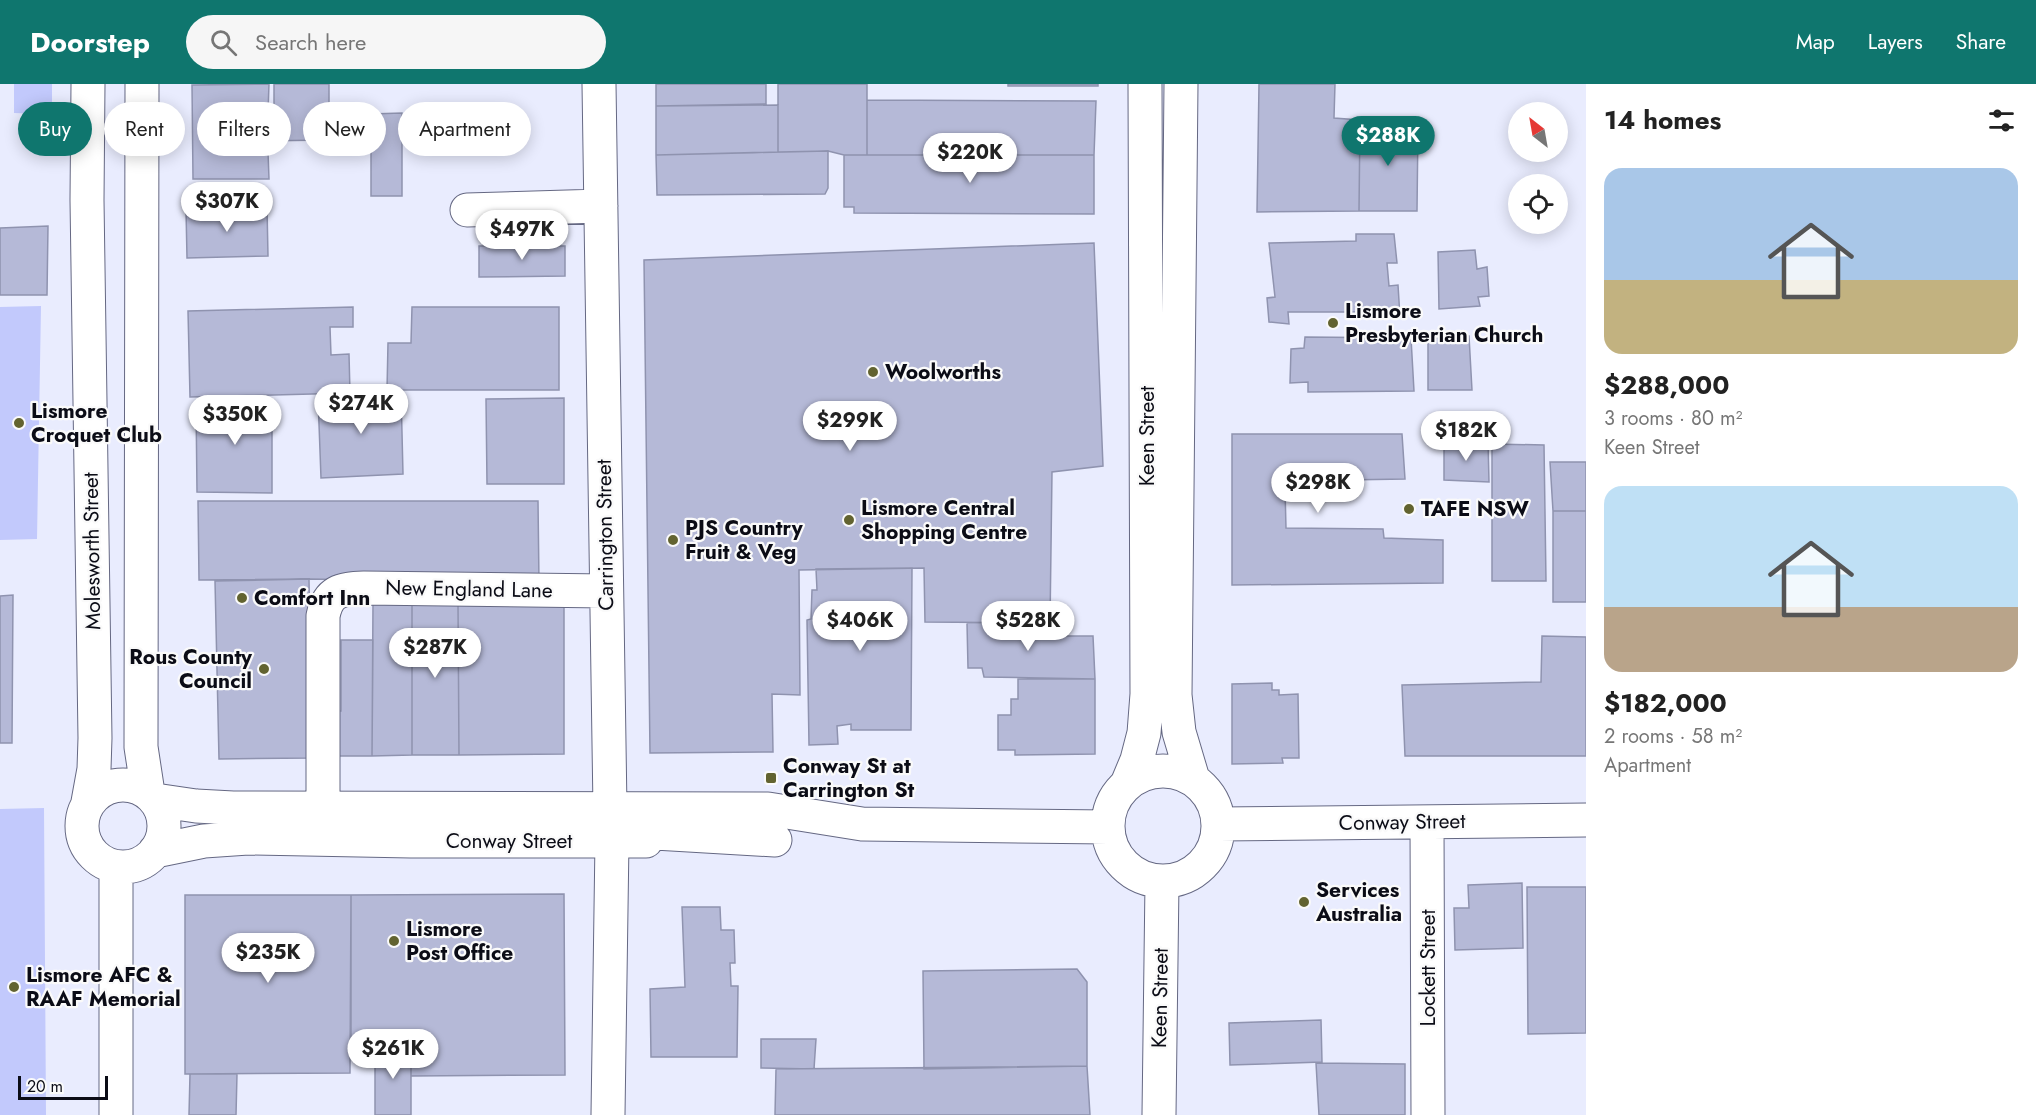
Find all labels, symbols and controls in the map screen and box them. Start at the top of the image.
search box [186,15,606,69]
text: Doorstep [30,22,150,63]
icon: search [207,26,240,59]
text: Search here [255,26,366,58]
text: Map [1796,27,1835,57]
text: Layers [1868,27,1923,57]
text: Share [1956,27,2006,57]
text: 14 homes [1604,101,1721,139]
chip: Buy [18,102,92,156]
chip: Rent [104,102,185,156]
chip: Filters [197,102,291,156]
chip: New [303,102,386,156]
chip: Apartment [398,102,531,156]
north arrow [1508,102,1568,162]
map controls [1508,102,1568,234]
icon: filters [1985,104,2018,137]
pin: $288K [1346,116,1430,167]
text: $288K [1356,121,1420,150]
pin: $220K [928,133,1012,184]
text: $220K [937,138,1003,167]
button: locate [1508,174,1568,234]
pin: $307K [185,182,269,233]
text: $307K [195,187,259,216]
icon: home [1757,207,1865,315]
pin: $497K [480,210,564,261]
text: $497K [489,215,555,244]
place label: Lismore Presbyterian Church [1345,296,1543,350]
marker: Lismore Presbyterian Church [1326,316,1340,330]
place label: Woolworths [885,357,1001,387]
marker: Woolworths [866,365,880,379]
text: $288,000 [1604,366,1730,404]
pin: $274K [319,384,403,435]
street label: Keen Street [1132,386,1162,486]
text: $274K [328,389,394,418]
pin: $350K [193,395,277,446]
place label: Lismore Croquet Club [31,396,162,450]
text: $350K [203,400,267,429]
pin: $299K [808,401,892,452]
text: 3 rooms · 80 m² [1604,404,1742,433]
text: $299K [817,406,883,435]
pin: $182K [1424,411,1508,462]
marker: Lismore Croquet Club [12,416,26,430]
text: $182K [1435,416,1497,445]
text: Keen Street [1604,433,1700,462]
street label: Carrington Street [589,459,621,611]
pin: $298K [1276,463,1360,514]
text: $298K [1285,468,1351,497]
street label: Molesworth Street [76,472,108,630]
place label: Lismore Central Shopping Centre [861,493,1027,547]
place label: TAFE NSW [1421,494,1529,524]
marker: TAFE NSW [1402,502,1416,516]
place label: PJS Country Fruit & Veg [685,513,804,567]
marker: Lismore Central Shopping Centre [842,513,856,527]
icon: home [1757,525,1865,633]
marker: PJS Country Fruit & Veg [666,533,680,547]
street label: New England Lane [385,573,553,605]
place label: Comfort Inn [254,583,370,613]
marker: Comfort Inn [235,591,249,605]
pin: $406K [818,601,902,652]
pin: $528K [986,601,1070,652]
text: $406K [827,606,894,635]
text: $528K [996,606,1060,635]
pin: $287K [393,628,477,679]
text: $287K [403,633,467,662]
place label: Rous County Council [129,642,253,696]
marker: Rous County Council [257,662,271,676]
text: $182,000 [1604,684,1727,722]
text: 2 rooms · 58 m² [1604,722,1742,751]
place label: Conway St at Carrington St [783,751,915,805]
text: Apartment [1604,751,1691,780]
marker: Conway St at Carrington St [764,771,778,785]
street label: Conway Street [1338,806,1466,838]
street label: Conway Street [446,826,572,856]
place label: Services Australia [1315,875,1402,929]
marker: Services Australia [1297,895,1311,909]
street label: Lockett Street [1413,909,1443,1027]
place label: Lismore Post Office [406,914,513,968]
pin: $235K [226,933,310,984]
marker: Lismore Post Office [387,934,401,948]
text: $235K [236,938,300,967]
street label: Keen Street [1144,948,1176,1048]
place label: Lismore AFC & RAAF Memorial [26,960,181,1014]
marker: Lismore AFC & RAAF Memorial [7,980,21,994]
pin: $261K [351,1029,435,1080]
text: $261K [361,1034,425,1063]
scale bar [18,1073,108,1100]
text: 20 m [27,1075,63,1098]

